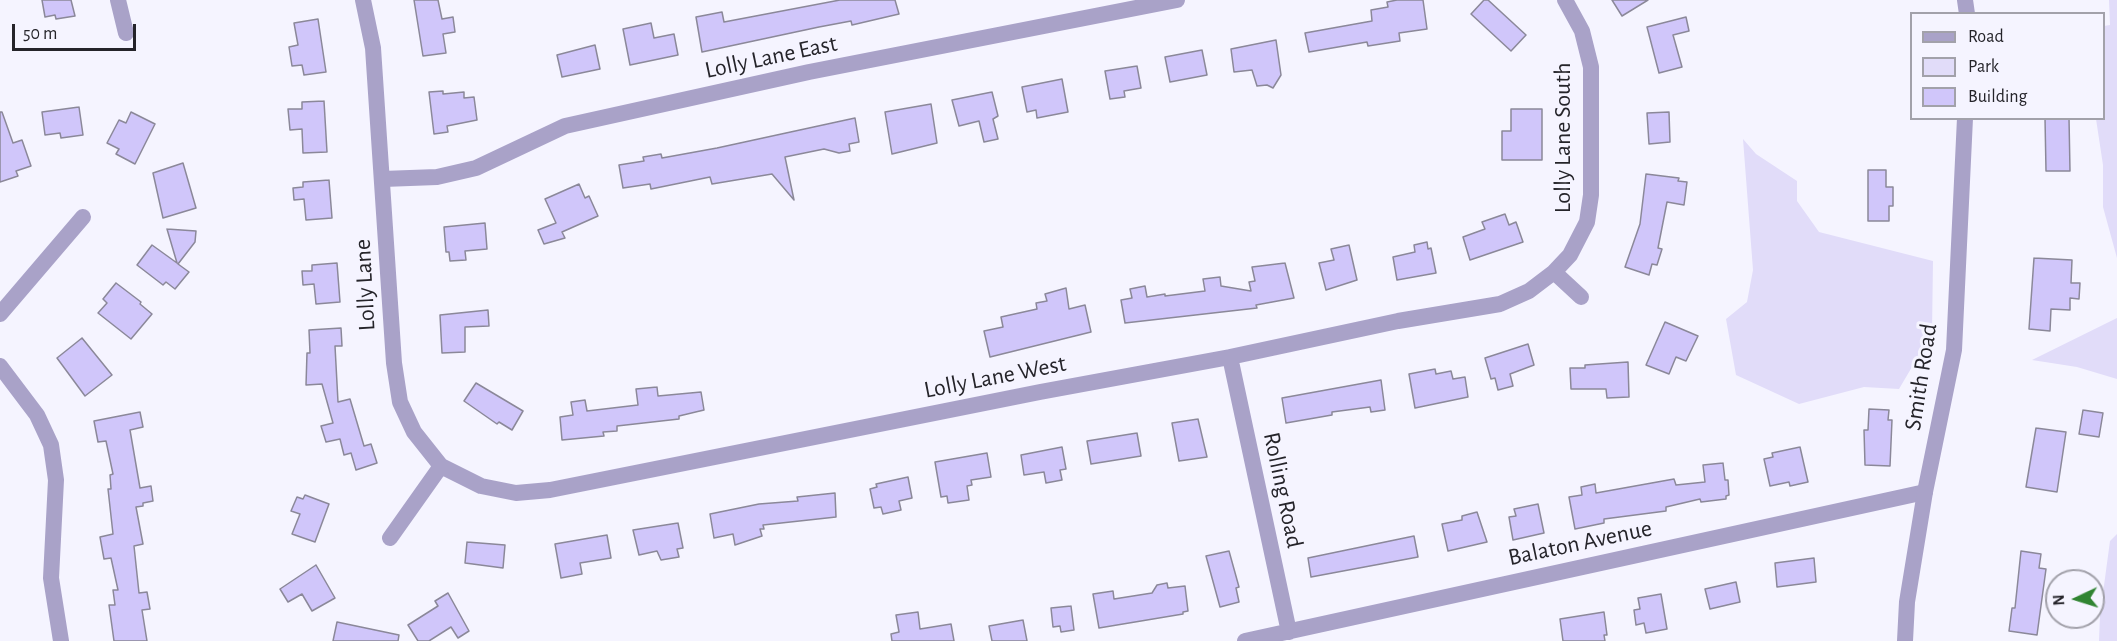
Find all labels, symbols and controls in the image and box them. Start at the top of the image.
scale bar [15,12,140,50]
legend [1910,12,2105,120]
text: 50 m [23,25,57,43]
text: Road [1968,28,2004,46]
street label: Lolly Lane East [702,29,840,85]
text: Park [1968,58,1999,76]
street label: Lolly Lane South [1549,63,1577,213]
text: Building [1968,88,2027,106]
street label: Lolly Lane [348,238,382,332]
street label: Smith Road [1898,321,1944,433]
street label: Lolly Lane West [922,349,1068,405]
street label: Rolling Road [1257,429,1309,551]
street label: Balaton Avenue [1506,514,1654,572]
north arrow [2045,569,2105,629]
text: N [2051,594,2067,606]

